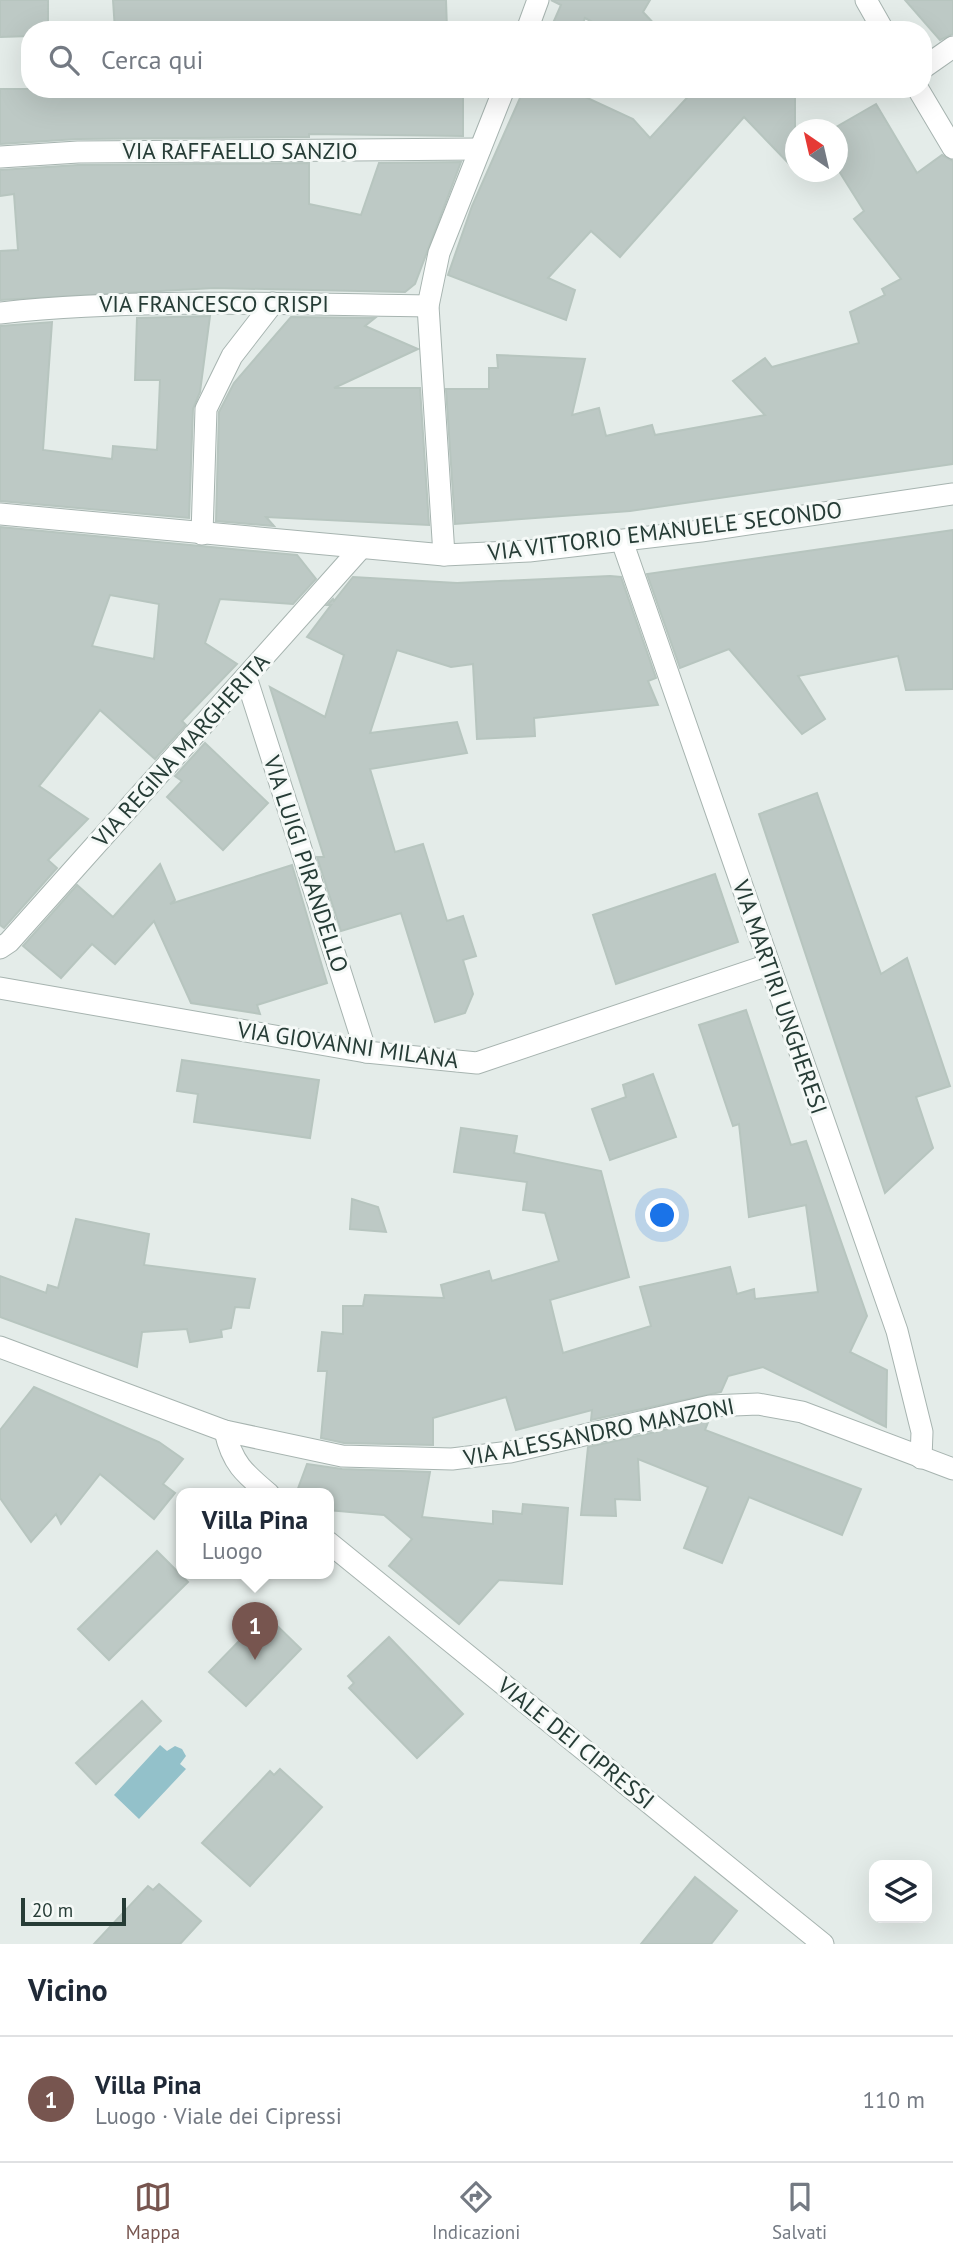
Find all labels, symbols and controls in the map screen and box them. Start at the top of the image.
search box [21,21,932,98]
icon: search [45,41,83,79]
text: Cerca qui [101,43,204,76]
north arrow [785,119,848,182]
street label: VIA RAFFAELLO SANZIO [122,136,357,165]
street label: VIA FRANCESCO CRISPI [98,289,329,318]
street label: VIA VITTORIO EMANUELE SECONDO [485,494,844,567]
street label: VIA REGINA MARGHERITA [85,646,276,853]
street label: VIA LUIGI PIRANDELLO [257,751,355,976]
street label: VIA MARTIRI UNGHERESI [726,875,834,1118]
street label: VIA GIOVANNI MILANA [235,1014,461,1074]
your location [645,1198,679,1232]
street label: VIA ALESSANDRO MANZONI [460,1391,737,1472]
popup [176,1488,334,1579]
text: Villa Pina [202,1503,308,1536]
text: Luogo [202,1536,263,1565]
pin: 1 [232,1602,278,1660]
street label: VIALE DEI CIPRESSI [491,1670,661,1815]
map controls [869,1860,932,1923]
button: layers [869,1860,932,1923]
scale bar [21,1895,126,1927]
text: 20 m [32,1898,73,1922]
text: Vicino [28,1970,108,2009]
text: Villa Pina [95,2068,201,2101]
text: 1 [44,2085,58,2114]
text: 110 m [863,2085,925,2114]
text: Luogo · Viale dei Cipressi [95,2101,342,2130]
tab: Mappa [126,2178,180,2244]
tab: Indicazioni [432,2178,520,2244]
tab: Salvati [772,2178,827,2244]

